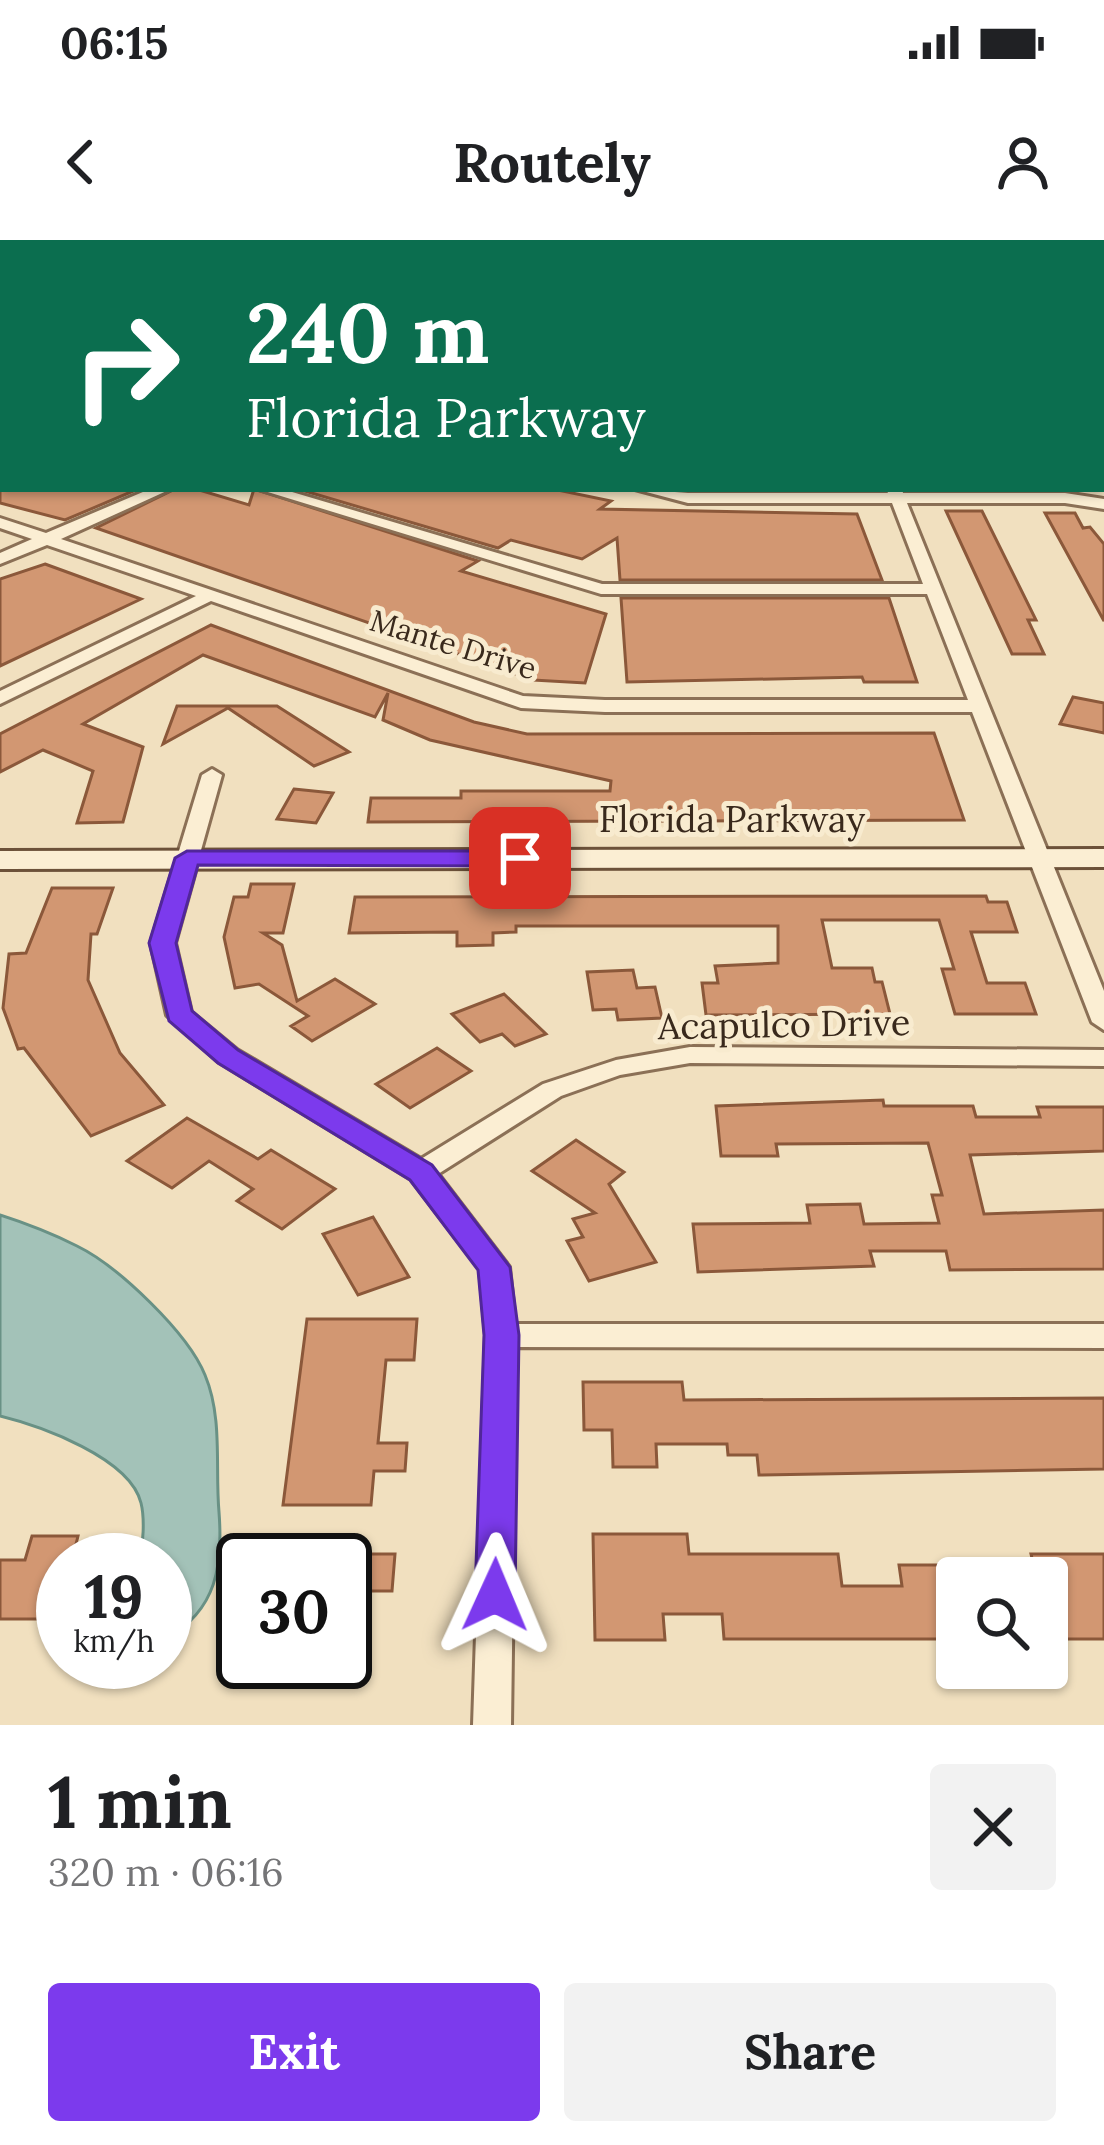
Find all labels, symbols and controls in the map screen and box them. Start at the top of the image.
text: 06:15 [60,14,168,71]
text: Routely [453,128,651,197]
icon: back [48,129,114,195]
icon: person [990,129,1056,195]
text: 240 m [246,278,490,386]
icon: right [48,288,204,444]
text: Florida Parkway [246,383,646,452]
street label: Mante Drive [366,601,541,687]
street label: Florida Parkway [599,796,865,842]
pin [469,807,571,909]
icon: arrive [487,825,553,891]
street label: Acapulco Drive [656,999,911,1049]
position arrow [432,1532,558,1658]
speed limit sign: 30 [216,1533,372,1689]
map controls [936,1557,1068,1689]
button: search [936,1557,1068,1689]
text: 19 [85,1558,143,1634]
text: km/h [73,1622,155,1660]
text: 1 min [48,1756,232,1848]
button: close [930,1764,1056,1890]
text: 320 m · 06:16 [48,1847,284,1897]
button: Exit [48,1983,540,2121]
button: Share [564,1983,1056,2121]

